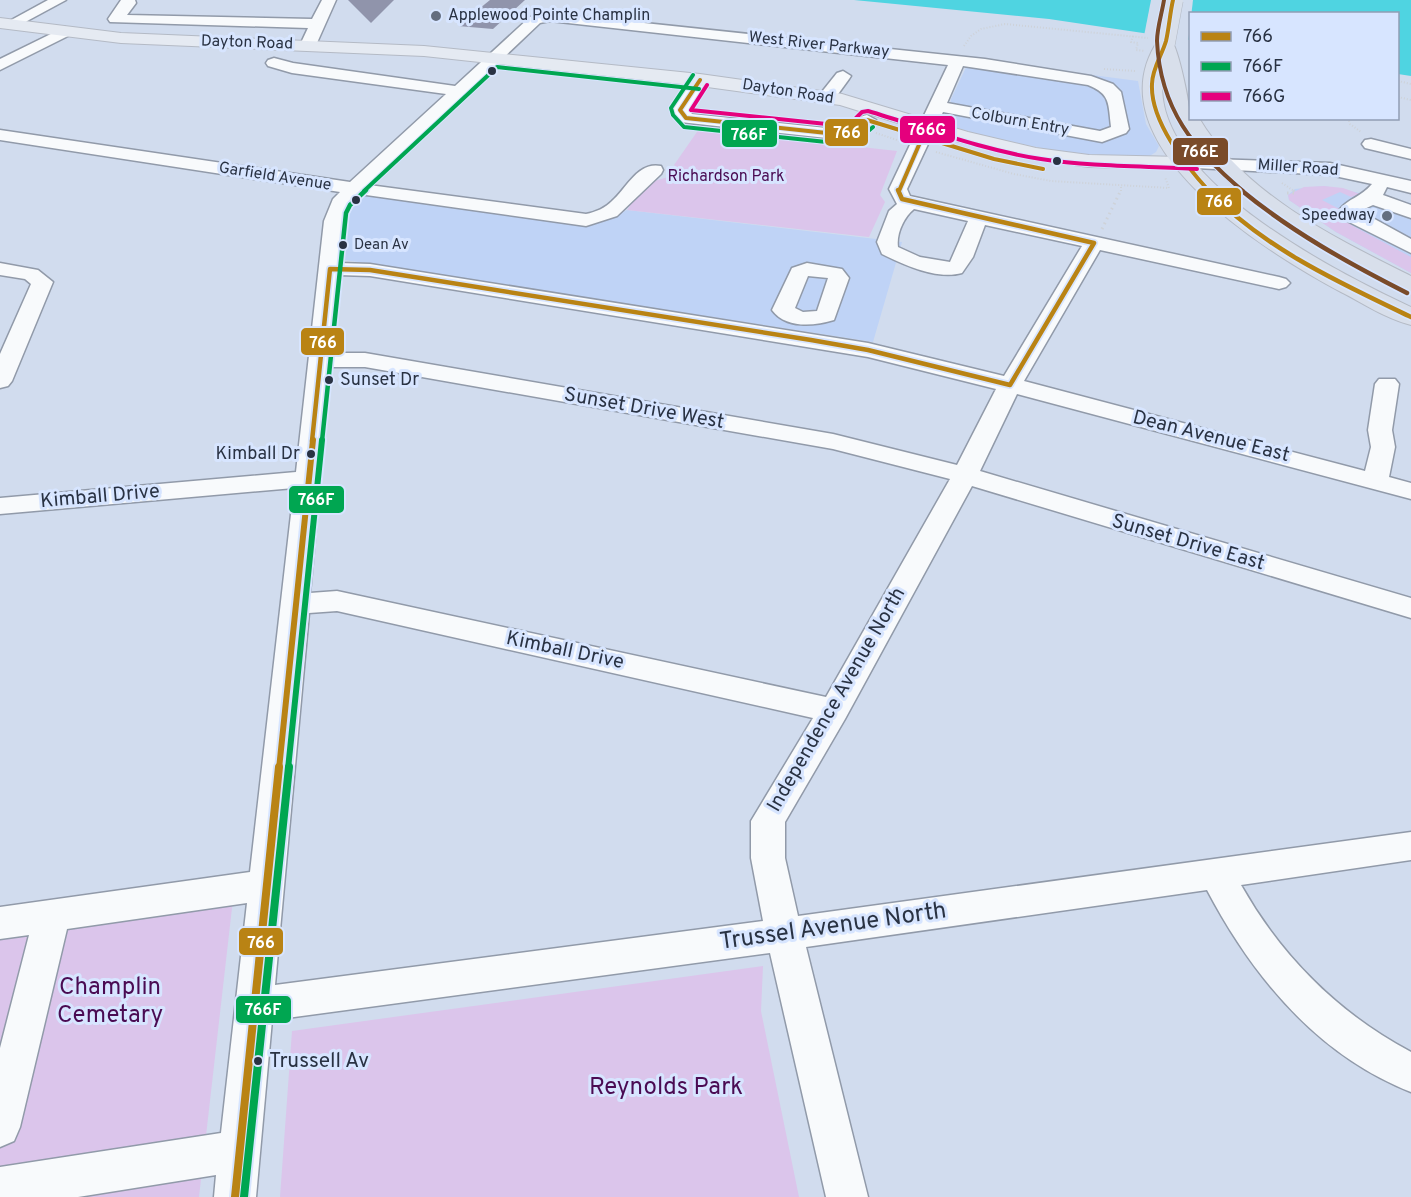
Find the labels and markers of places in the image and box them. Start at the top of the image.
place label: Applewood Pointe Champlin [448,6,650,26]
marker: Applewood Pointe Champlin [429,9,443,23]
unlabelled marker [486,65,498,77]
unlabelled marker [1051,155,1063,167]
unlabelled marker [350,194,362,206]
place label: Speedway [1301,206,1375,226]
marker: Speedway [1380,209,1394,223]
place label: Dean Av [354,236,409,255]
marker: Dean Av [337,239,349,251]
place label: Sunset Dr [340,369,419,392]
marker: Sunset Dr [323,374,335,386]
place label: Kimball Dr [215,443,300,466]
marker: Kimball Dr [305,448,317,460]
place label: Trussell Av [269,1048,369,1075]
marker: Trussell Av [252,1055,264,1067]

